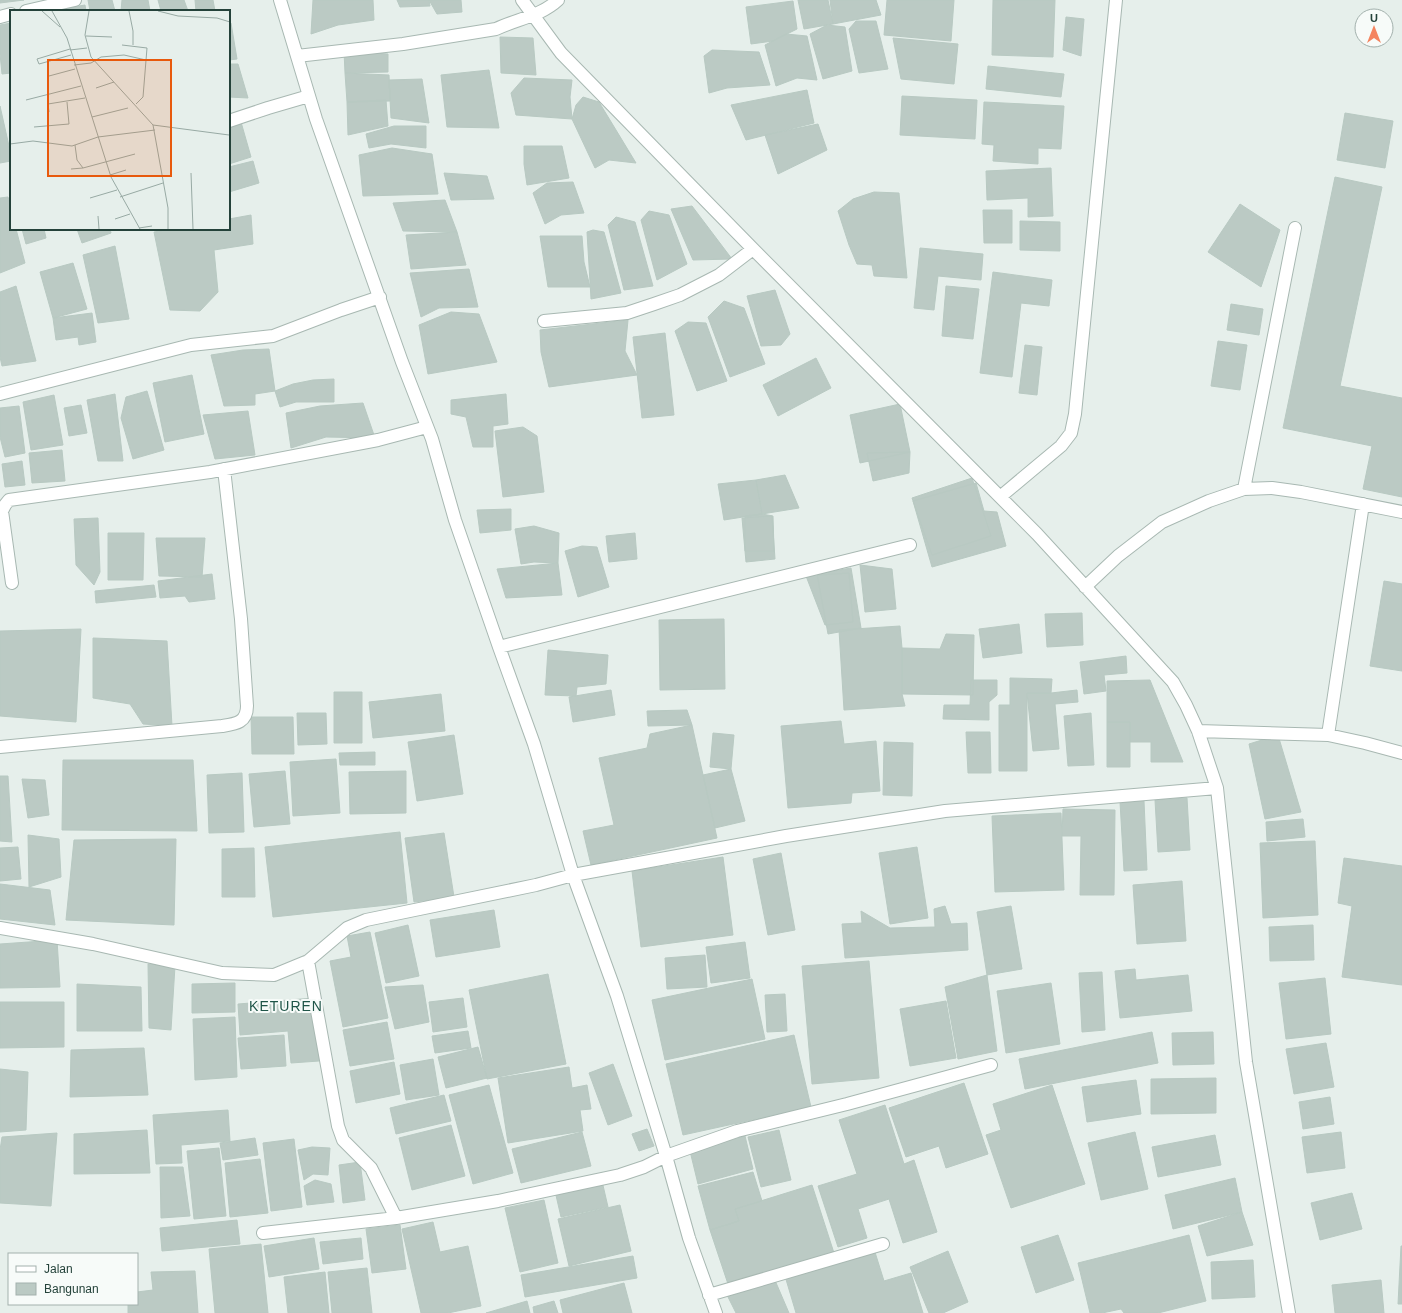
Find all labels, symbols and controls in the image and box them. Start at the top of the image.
north arrow [1354,8,1394,48]
inset map [10,10,230,230]
text: U [1370,12,1378,24]
district label: KETUREN [249,998,323,1014]
legend [8,1253,138,1305]
text: Jalan [44,1262,73,1276]
text: Bangunan [44,1282,99,1296]

